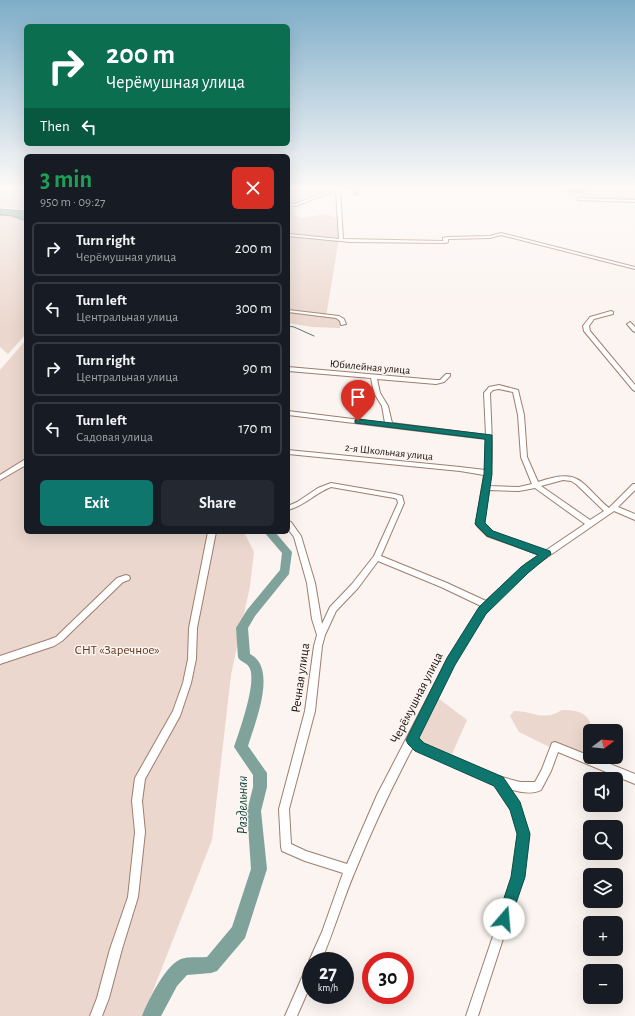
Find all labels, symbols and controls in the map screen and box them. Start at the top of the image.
icon: right [40,40,92,92]
text: 200 m [106,41,175,69]
text: Черёмушная улица [106,74,245,92]
icon: left [78,116,100,138]
text: Then [40,119,70,134]
button: close [232,167,274,209]
text: 3 min [40,168,92,192]
text: 950 m · 09:27 [40,196,106,209]
text: Turn right [76,233,135,248]
icon: right [42,238,64,260]
text: 200 m [235,241,272,256]
text: Черёмушная улица [76,251,176,264]
text: Turn left [76,293,127,308]
icon: left [42,298,64,320]
text: 300 m [236,301,272,316]
text: Центральная улица [76,311,178,324]
text: Turn right [76,353,135,368]
icon: right [42,358,64,380]
street label: Юбилейная улица [329,358,411,376]
text: 90 m [243,361,272,376]
text: Центральная улица [76,371,178,384]
pin [341,380,375,421]
icon: arrive [347,386,369,408]
text: Turn left [76,413,127,428]
icon: left [42,418,64,440]
text: 170 m [238,421,272,436]
text: Садовая улица [76,431,153,444]
street label: 2-я Школьная улица [344,442,434,462]
button: Exit [40,480,153,526]
button: Share [161,480,274,526]
street label: Речная улица [290,642,312,714]
park label: СНТ «Заречное» [74,644,160,657]
street label: Черёмушная улица [388,650,446,746]
north arrow [583,724,623,764]
map controls [583,724,623,1004]
button: sound [583,772,623,812]
water label: Раздельная [236,776,250,834]
button: search [583,820,623,860]
button: layers [583,868,623,908]
position arrow [483,898,525,940]
button: + [583,916,623,956]
speed limit sign: 30 [362,952,414,1004]
text: 27 [319,963,337,983]
button: − [583,964,623,1004]
text: km/h [318,983,338,993]

